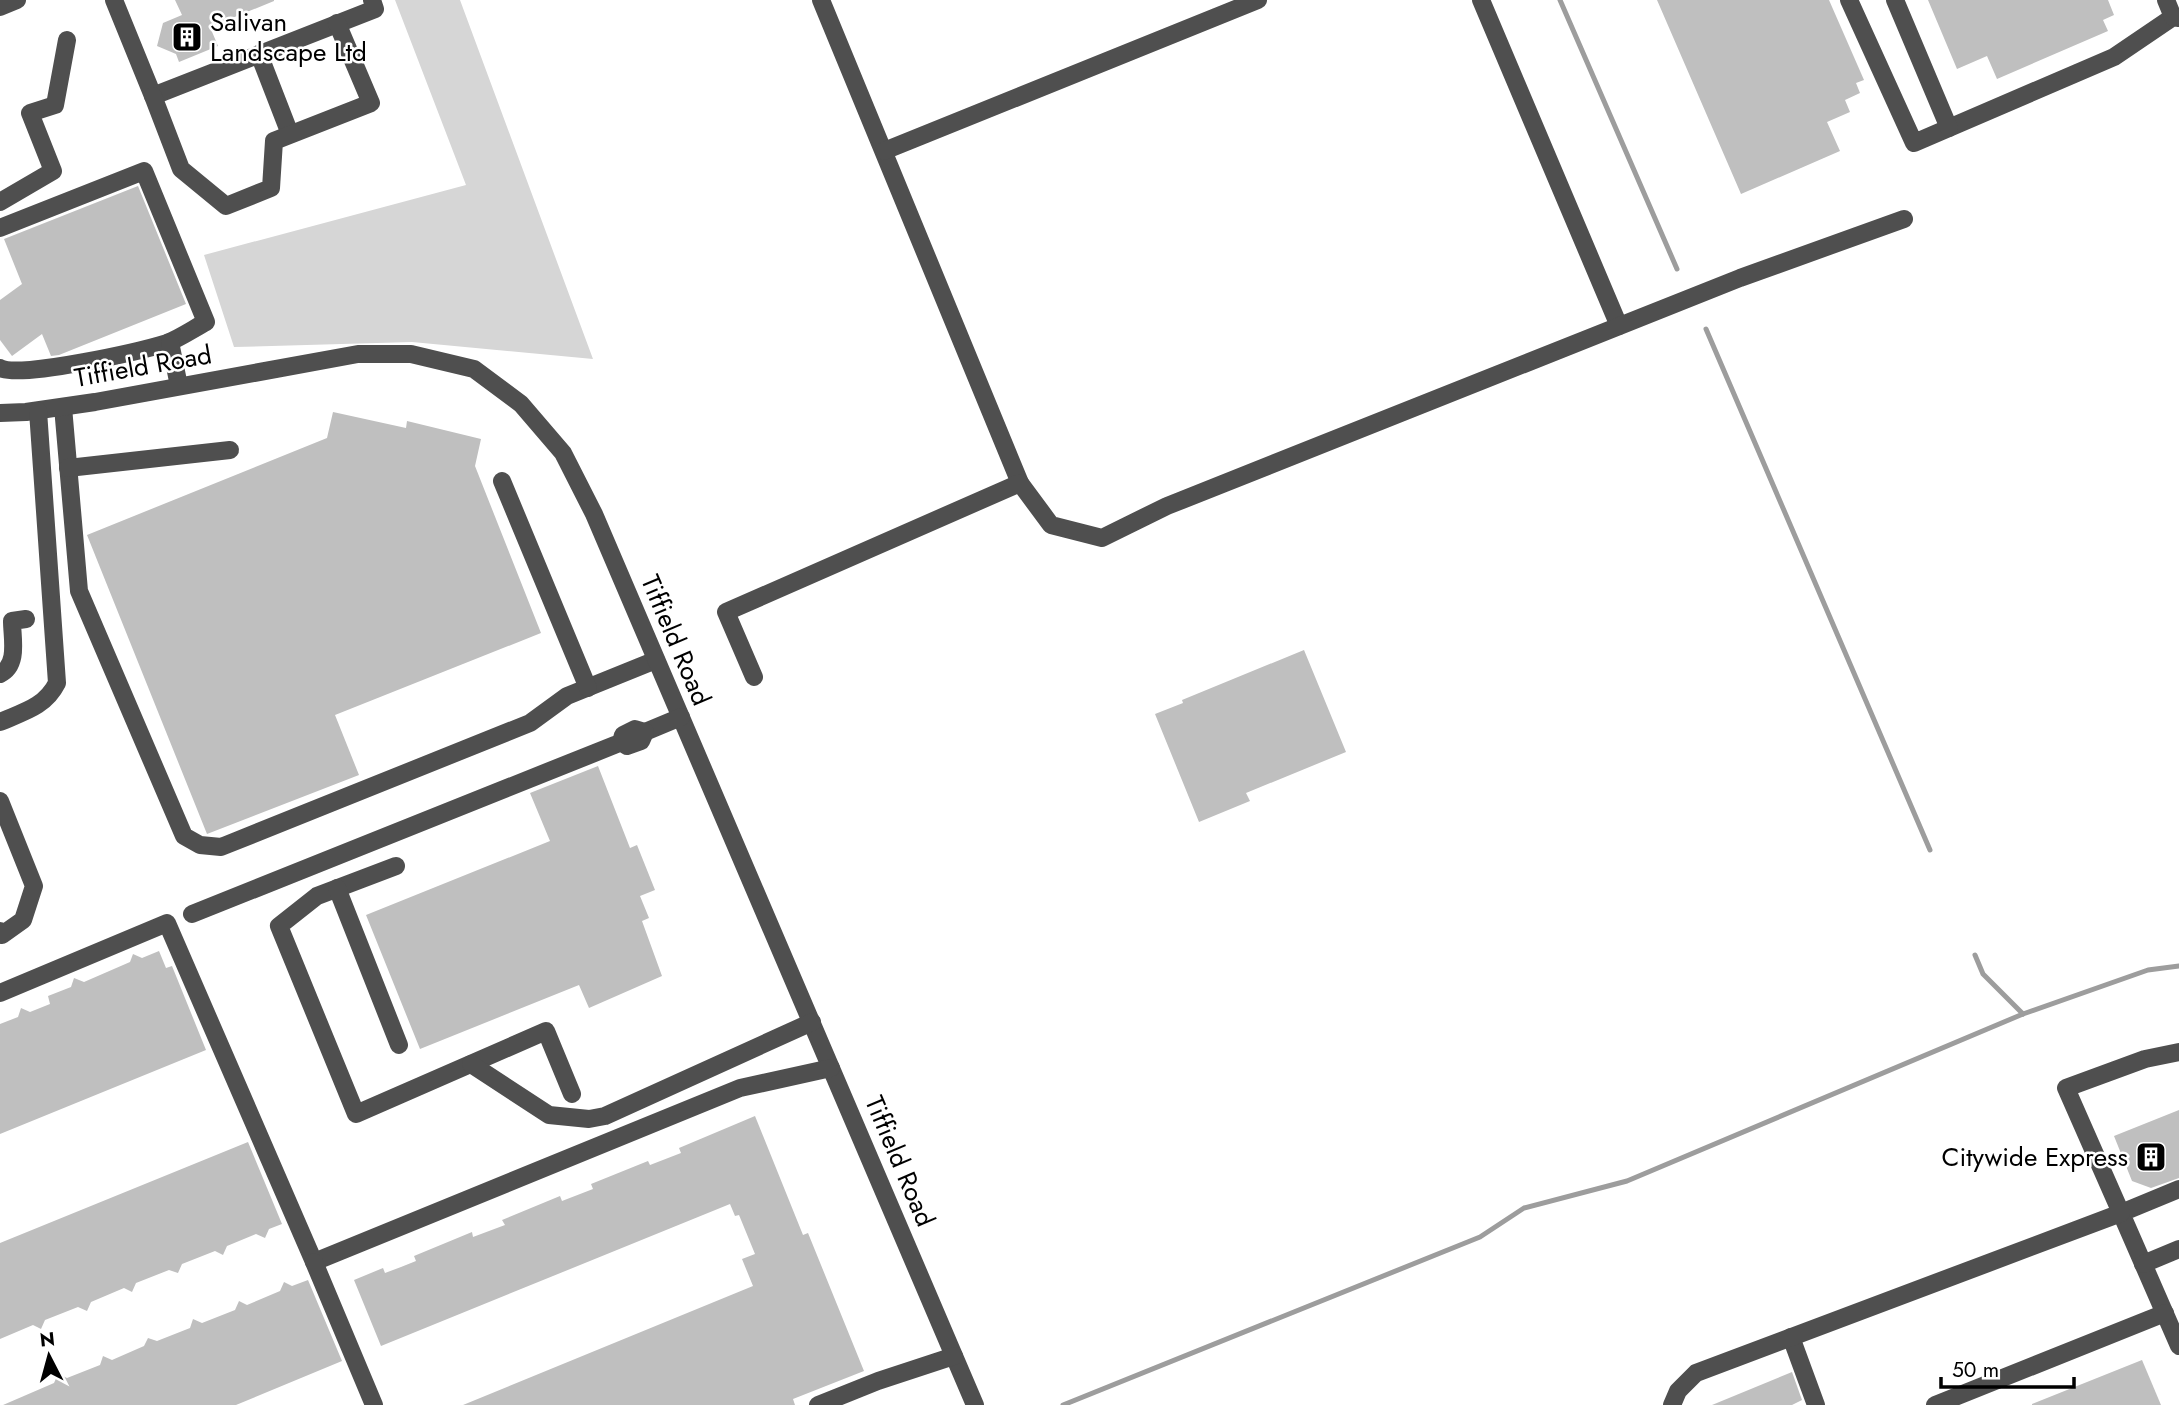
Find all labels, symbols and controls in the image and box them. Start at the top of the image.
place label: Salivan Landscape Ltd [210,3,367,71]
building icon: Salivan Landscape Ltd [170,20,204,54]
street label: Tiffield Road [71,335,215,397]
street label: Tiffield Road [631,569,721,711]
street label: Tiffield Road [855,1090,945,1232]
place label: Citywide Express [1942,1138,2128,1176]
building icon: Citywide Express [2134,1140,2168,1174]
north arrow [14,1321,84,1391]
text: N [38,1325,56,1354]
scale bar [1941,1346,2074,1390]
text: 50 m [1952,1355,1999,1385]

